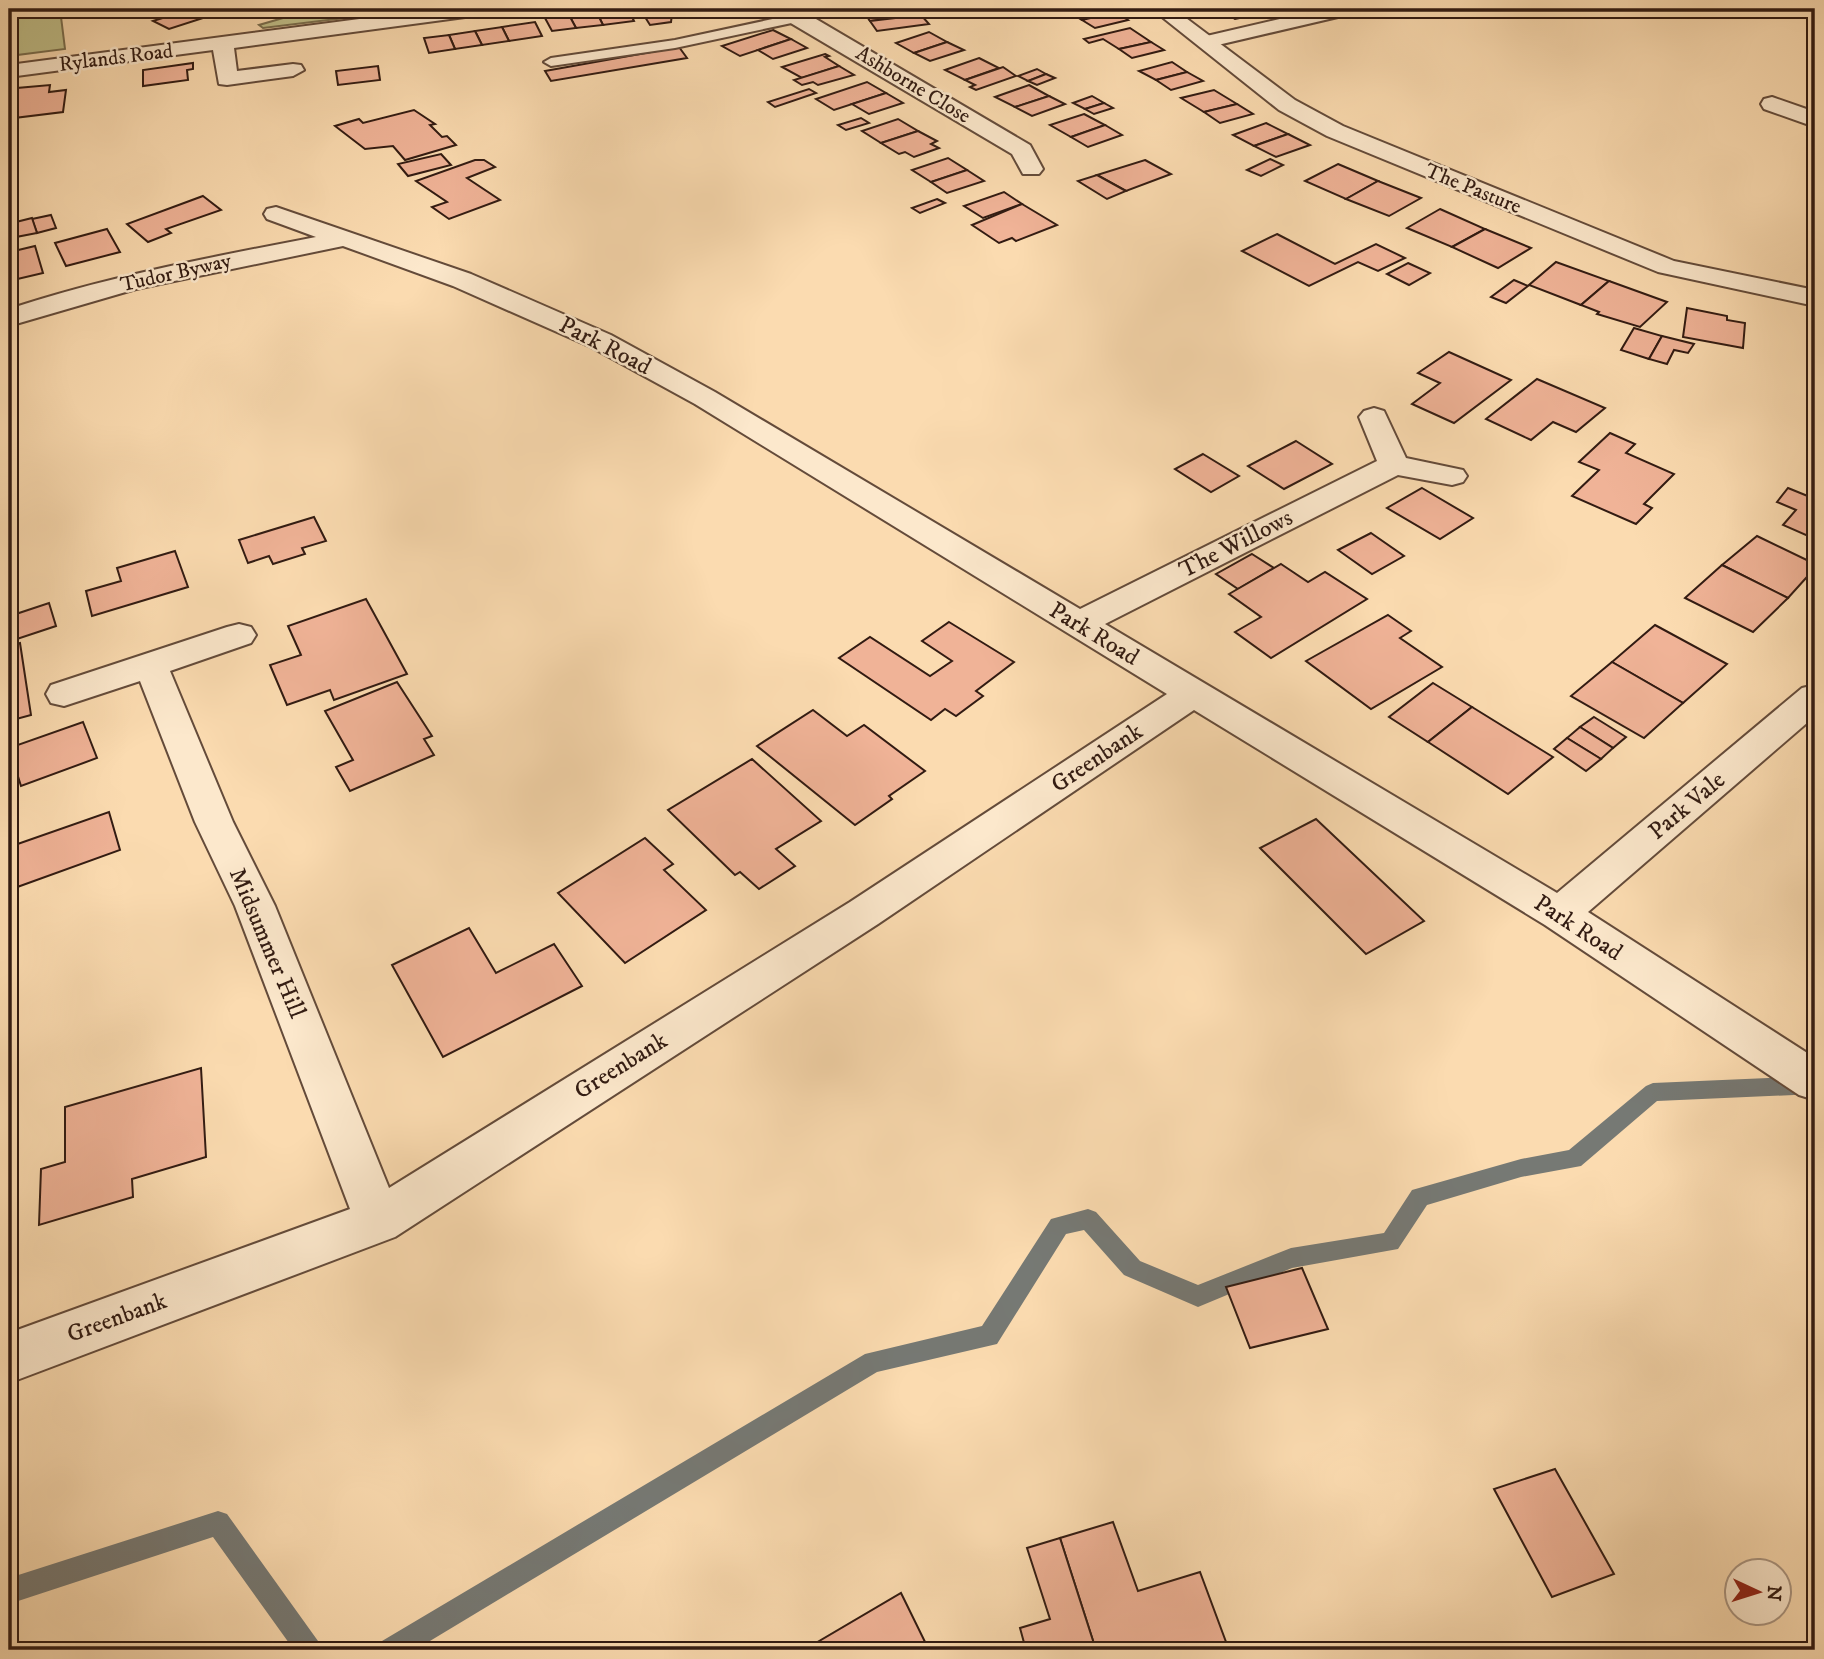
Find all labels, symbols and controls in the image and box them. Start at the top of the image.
street label: Rylands Road [57,38,175,78]
street label: Ashborne Close [851,41,975,130]
street label: The Pasture [1421,158,1525,220]
street label: Tudor Byway [118,247,235,298]
street label: Park Road [554,310,656,382]
street label: The Willows [1174,503,1298,585]
street label: Park Road [1044,595,1144,673]
street label: Greenbank [1046,716,1149,800]
street label: Park Vale [1643,765,1732,847]
street label: Midsummer Hill [222,863,312,1023]
street label: Park Road [1528,888,1628,968]
street label: Greenbank [569,1026,673,1106]
street label: Greenbank [63,1286,171,1350]
north arrow [1722,1558,1792,1628]
text: N [1761,1584,1785,1602]

